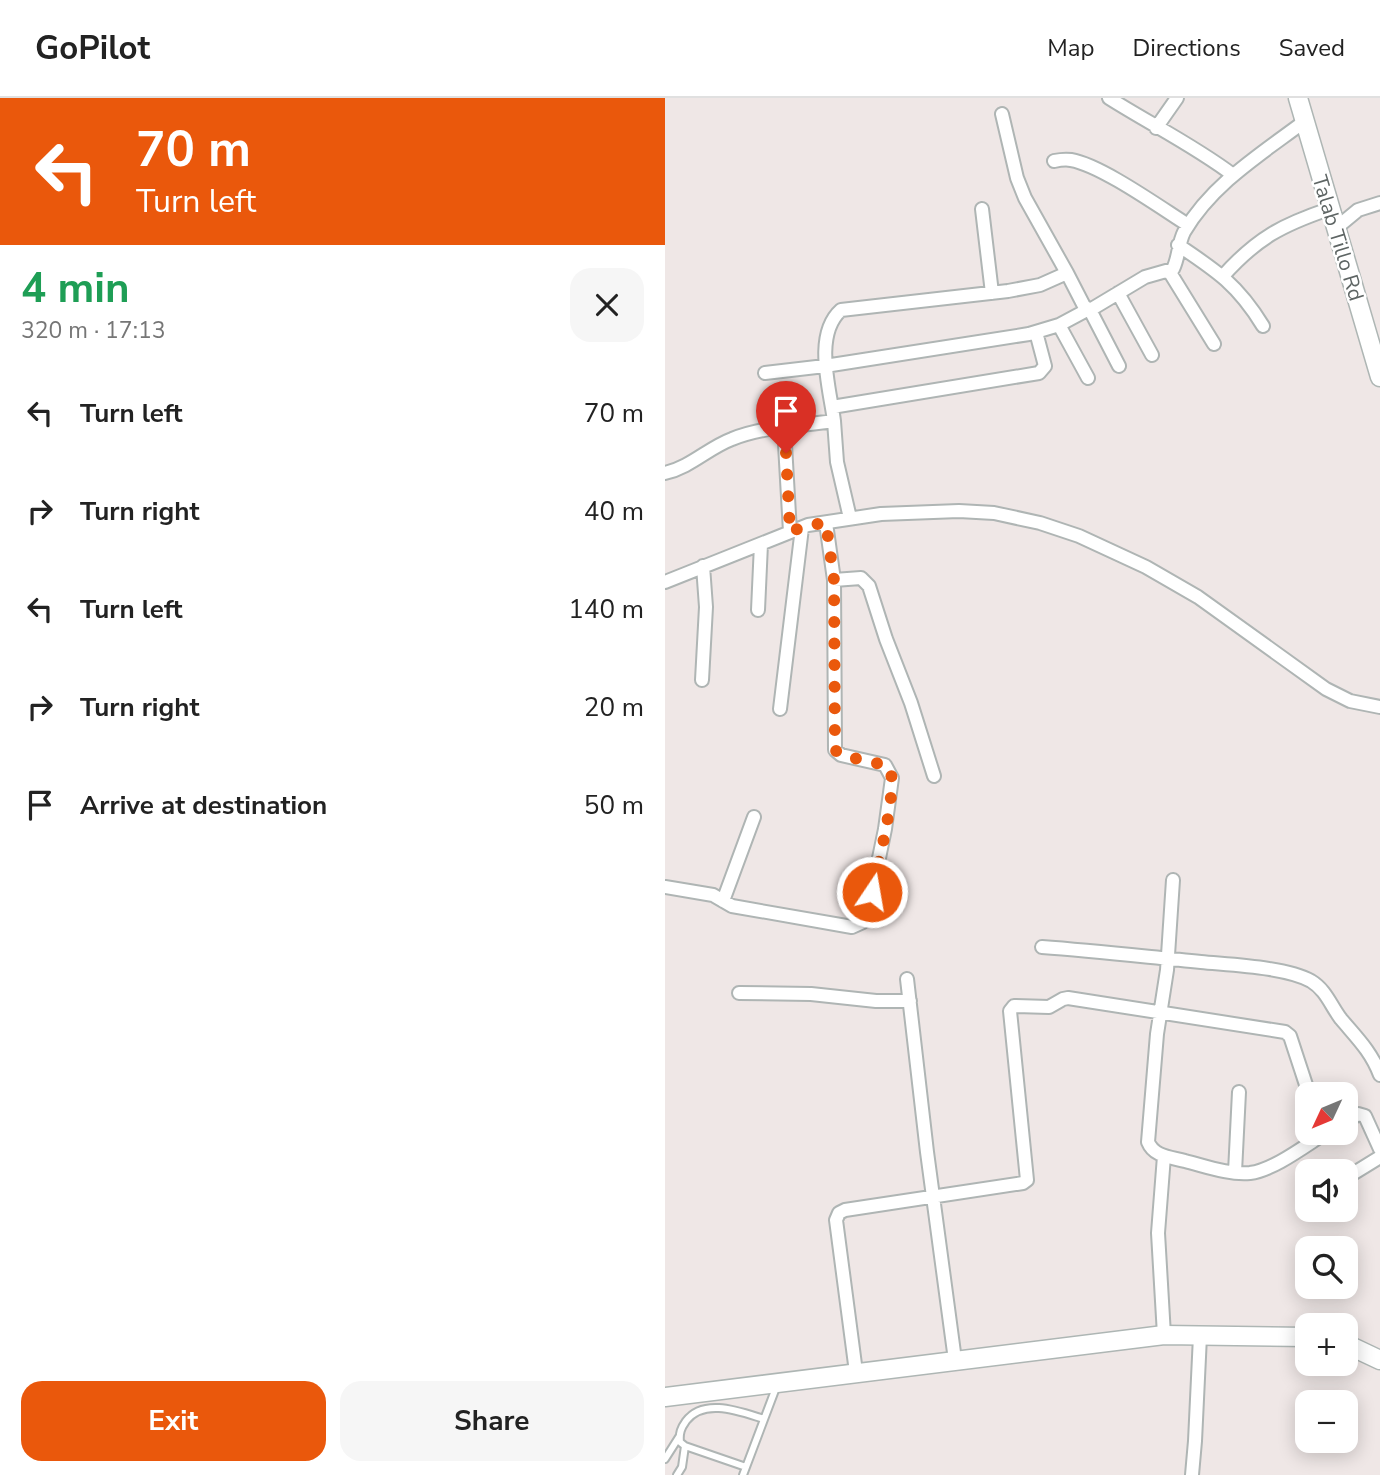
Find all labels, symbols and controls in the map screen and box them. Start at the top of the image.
text: GoPilot [35,26,150,71]
text: Map [1047,32,1094,64]
text: Directions [1132,32,1241,64]
text: Saved [1279,32,1345,64]
text: 70 m [136,116,251,183]
icon: left [21,126,112,217]
street label: Talab Tillo Rd [1306,172,1370,304]
text: Turn left [136,180,256,223]
text: 4 min [21,260,130,317]
button: close [570,268,644,342]
text: 320 m · 17:13 [21,315,166,346]
pin [756,381,816,453]
icon: arrive [767,392,805,430]
icon: left [21,394,59,432]
text: Turn left [80,396,183,431]
text: 70 m [584,396,644,431]
icon: right [21,492,59,530]
text: Turn right [80,494,199,529]
text: 40 m [584,494,644,529]
icon: left [21,590,59,628]
text: Turn left [80,592,183,627]
text: 140 m [568,592,644,627]
icon: right [21,688,59,726]
text: Turn right [80,690,199,725]
text: 20 m [584,690,644,725]
icon: arrive [21,786,59,824]
text: Arrive at destination [80,788,327,823]
text: 50 m [584,788,644,823]
position arrow [835,855,909,929]
north arrow [1295,1082,1358,1144]
map controls [1295,1082,1358,1453]
button: sound [1295,1159,1358,1222]
button: search [1295,1236,1358,1299]
button: + [1295,1313,1358,1376]
button: Exit [21,1381,326,1461]
button: Share [340,1381,644,1461]
button: − [1295,1390,1358,1453]

